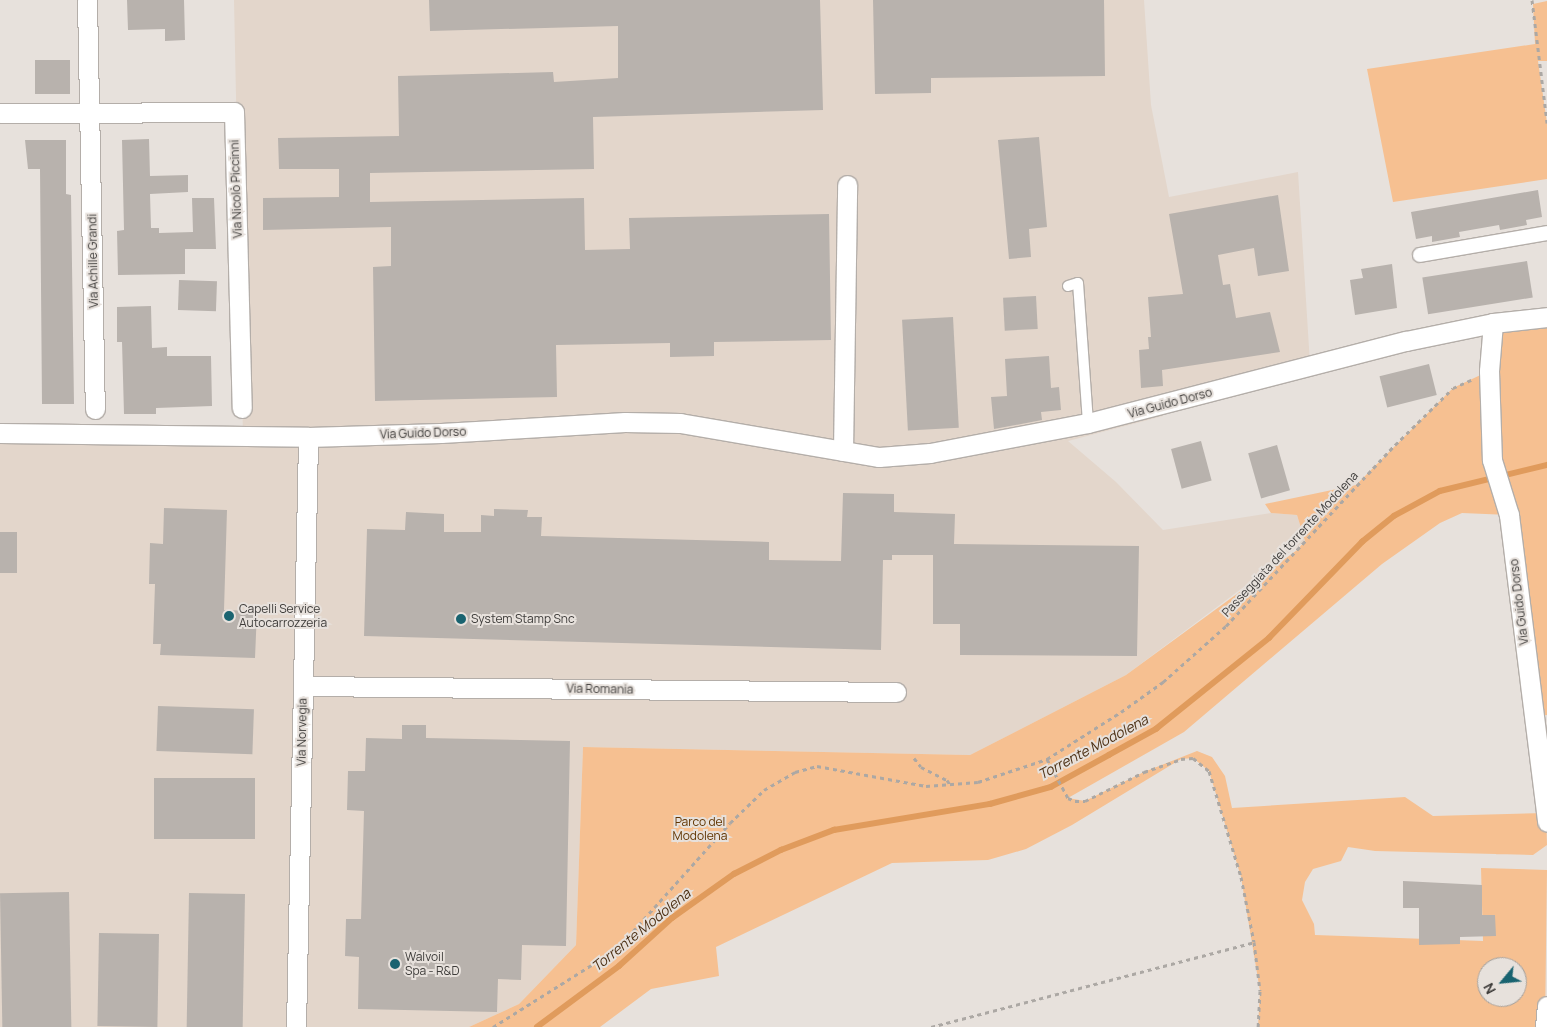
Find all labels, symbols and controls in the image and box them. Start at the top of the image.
street label: Via Nicolò Piccinni [227,139,245,239]
street label: Via Achille Grandi [85,214,101,308]
street label: Via Guido Dorso [1126,385,1214,421]
street label: Via Guido Dorso [380,424,466,442]
street label: Passeggiata del torrente Modolena [1219,468,1361,620]
street label: Via Guido Dorso [1507,558,1531,646]
place label: Capelli Service Autocarrozzeria [239,602,327,630]
marker: Capelli Service Autocarrozzeria [223,610,235,622]
place label: System Stamp Snc [471,612,575,626]
marker: System Stamp Snc [455,613,467,625]
street label: Via Romania [566,681,634,697]
street label: Via Norvegia [294,698,310,766]
water label: Torrente Modolena [1035,711,1151,783]
park label: Parco del Modolena [673,815,727,843]
water label: Torrente Modolena [588,885,694,975]
place label: Walvoil Spa - R&D [405,950,459,978]
north arrow [1477,957,1527,1007]
marker: Walvoil Spa - R&D [389,958,401,970]
text: N [1478,980,1500,998]

